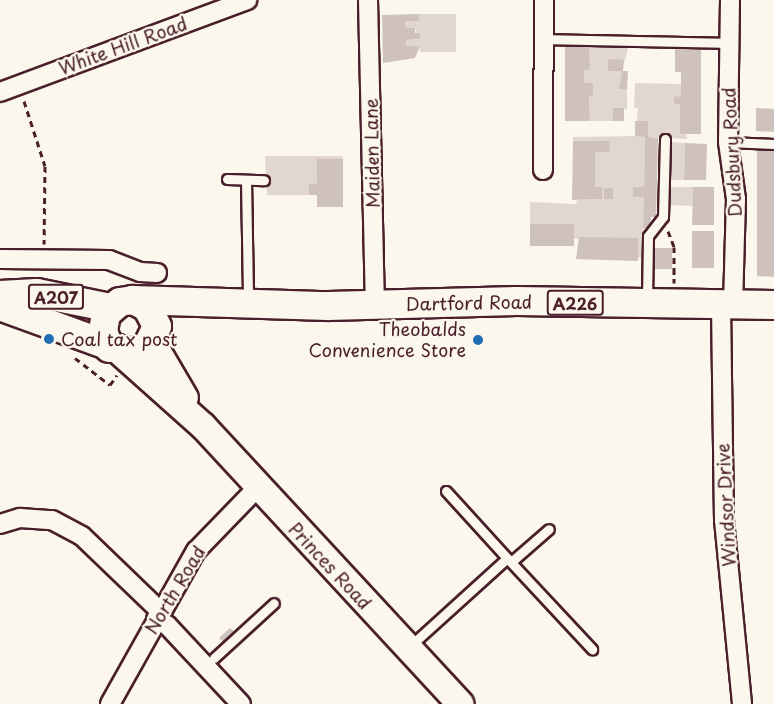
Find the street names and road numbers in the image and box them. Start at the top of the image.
street label: White Hill Road [56,13,190,79]
street label: Dudsbury Road [718,86,746,218]
street label: Maiden Lane [360,97,384,209]
road number: A207 [28,284,84,310]
road number: A226 [546,290,604,316]
street label: Dartford Road [406,291,532,315]
street label: Windsor Drive [712,442,740,568]
street label: Princes Road [284,518,376,614]
street label: North Road [140,542,210,638]

